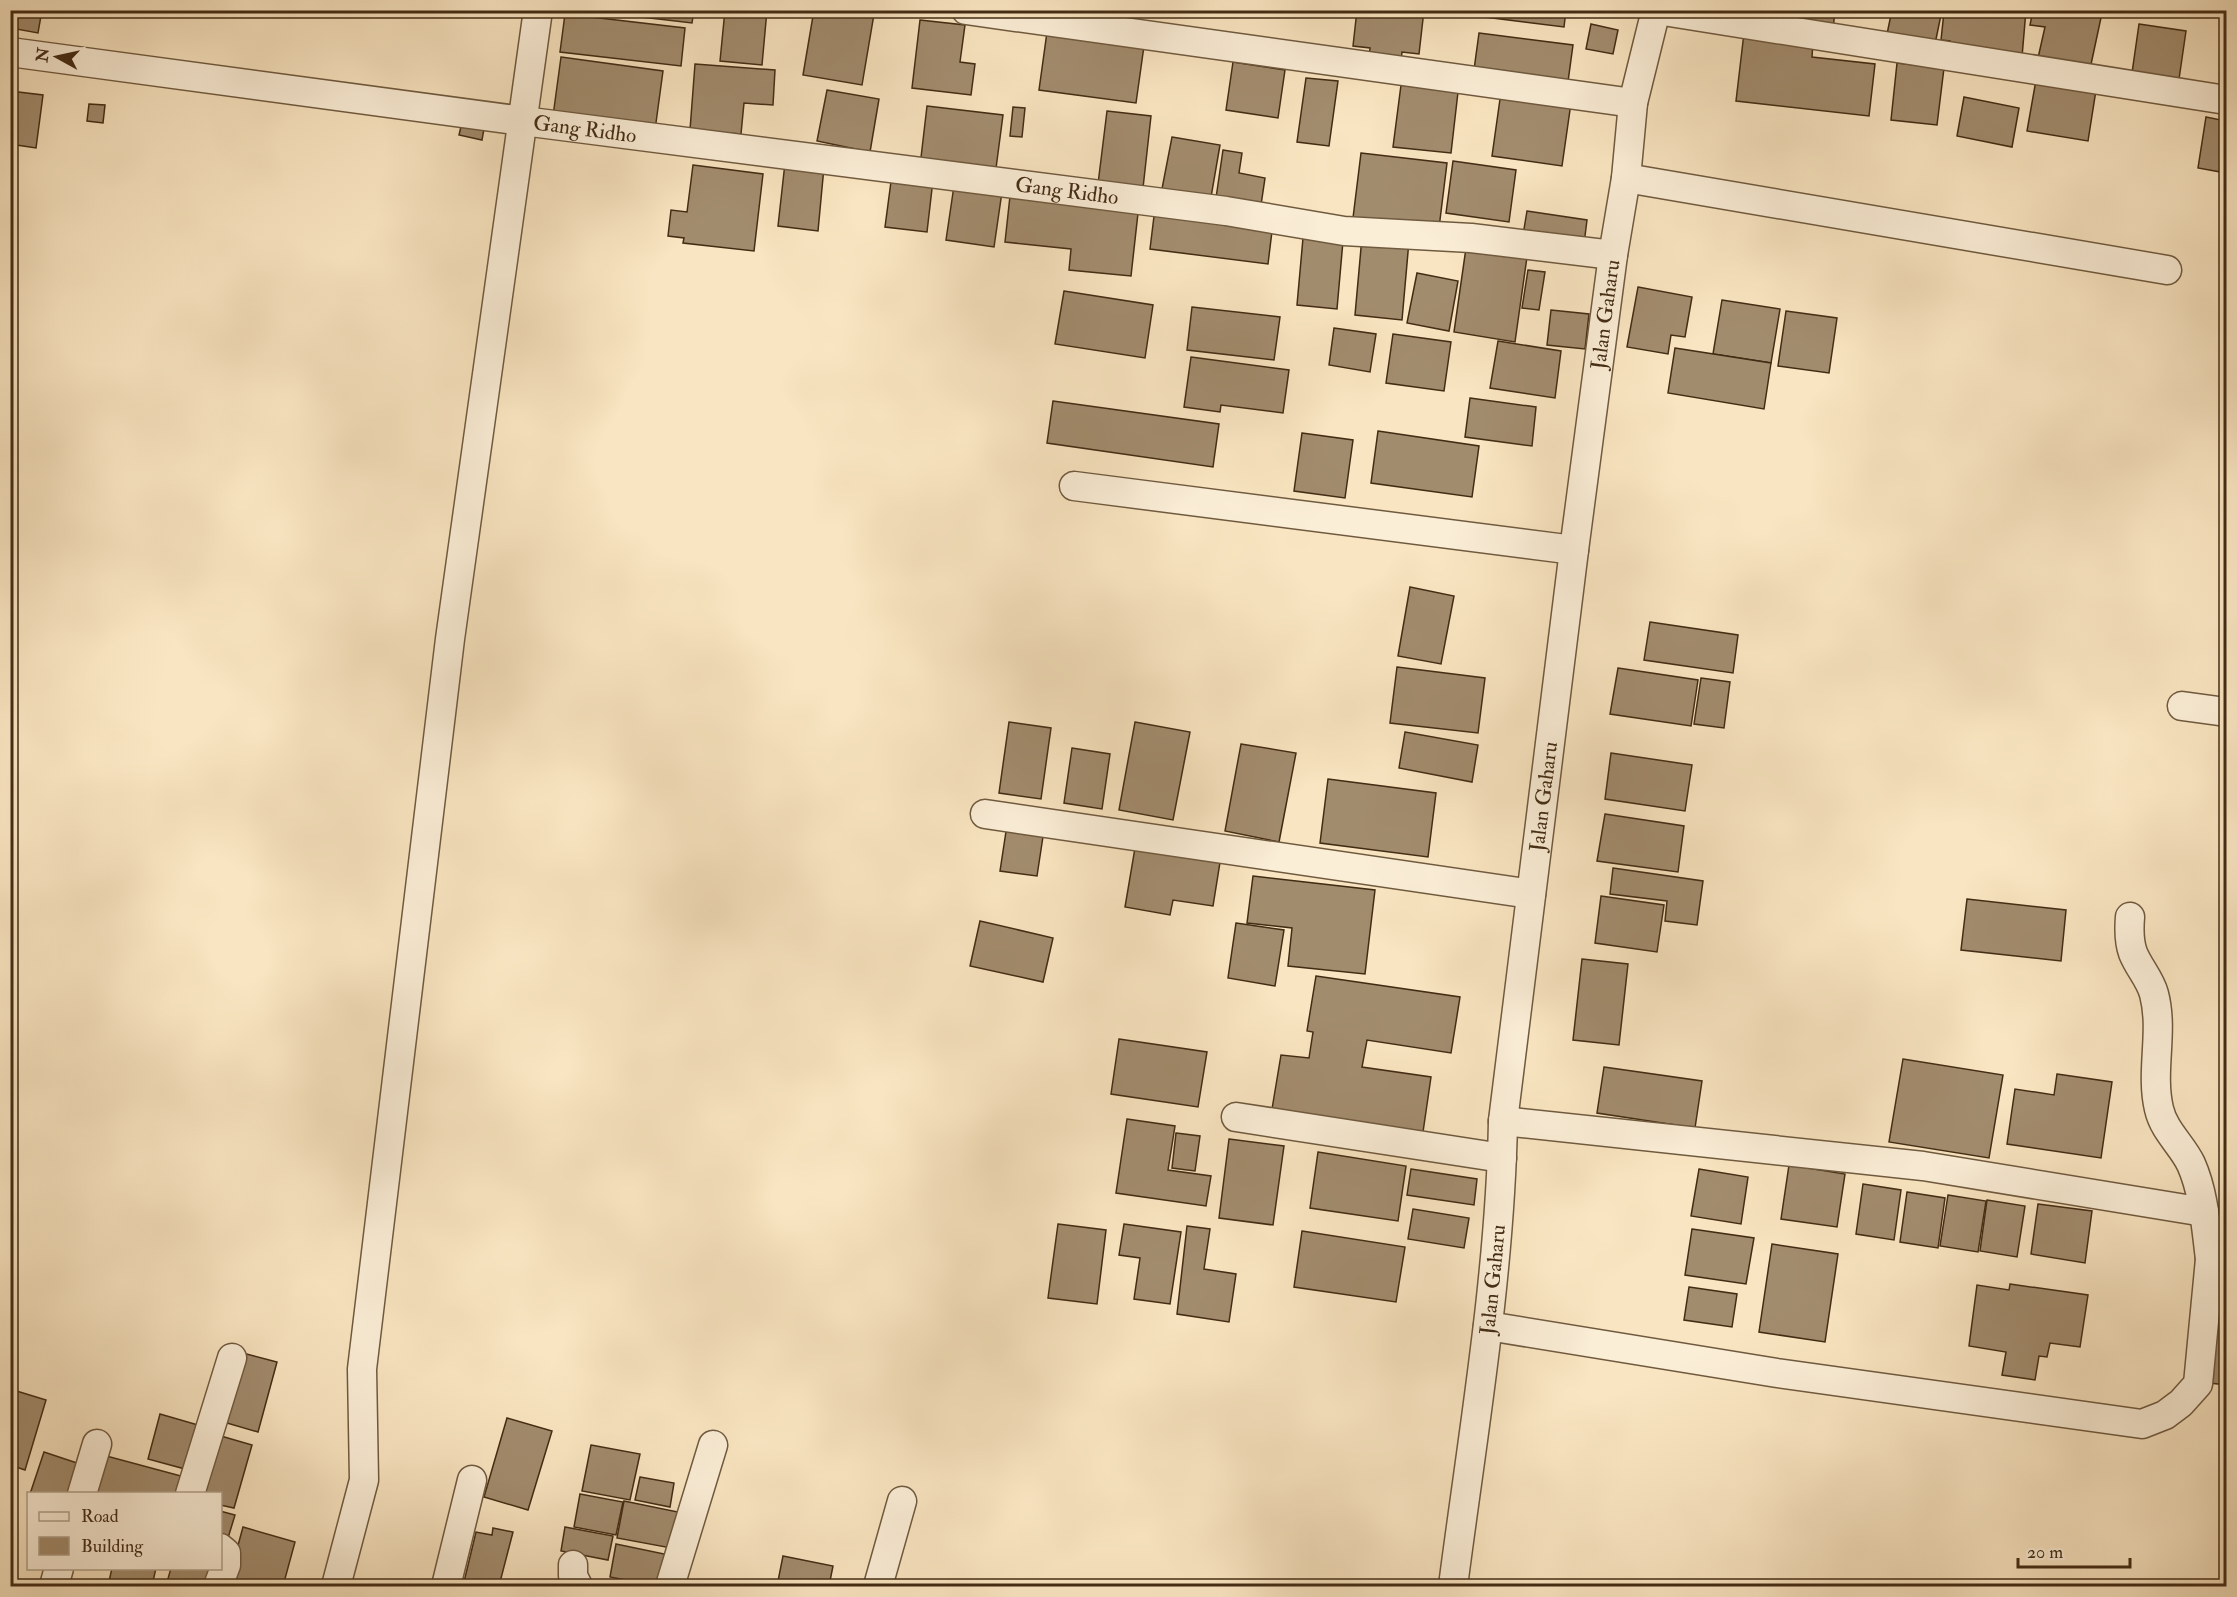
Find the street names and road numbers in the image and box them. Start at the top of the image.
street label: Gang Ridho [532,109,638,149]
street label: Gang Ridho [1014,171,1120,211]
street label: Jalan Gaharu [1585,258,1626,372]
street label: Jalan Gaharu [1524,740,1564,854]
street label: Jalan Gaharu [1474,1223,1512,1337]

